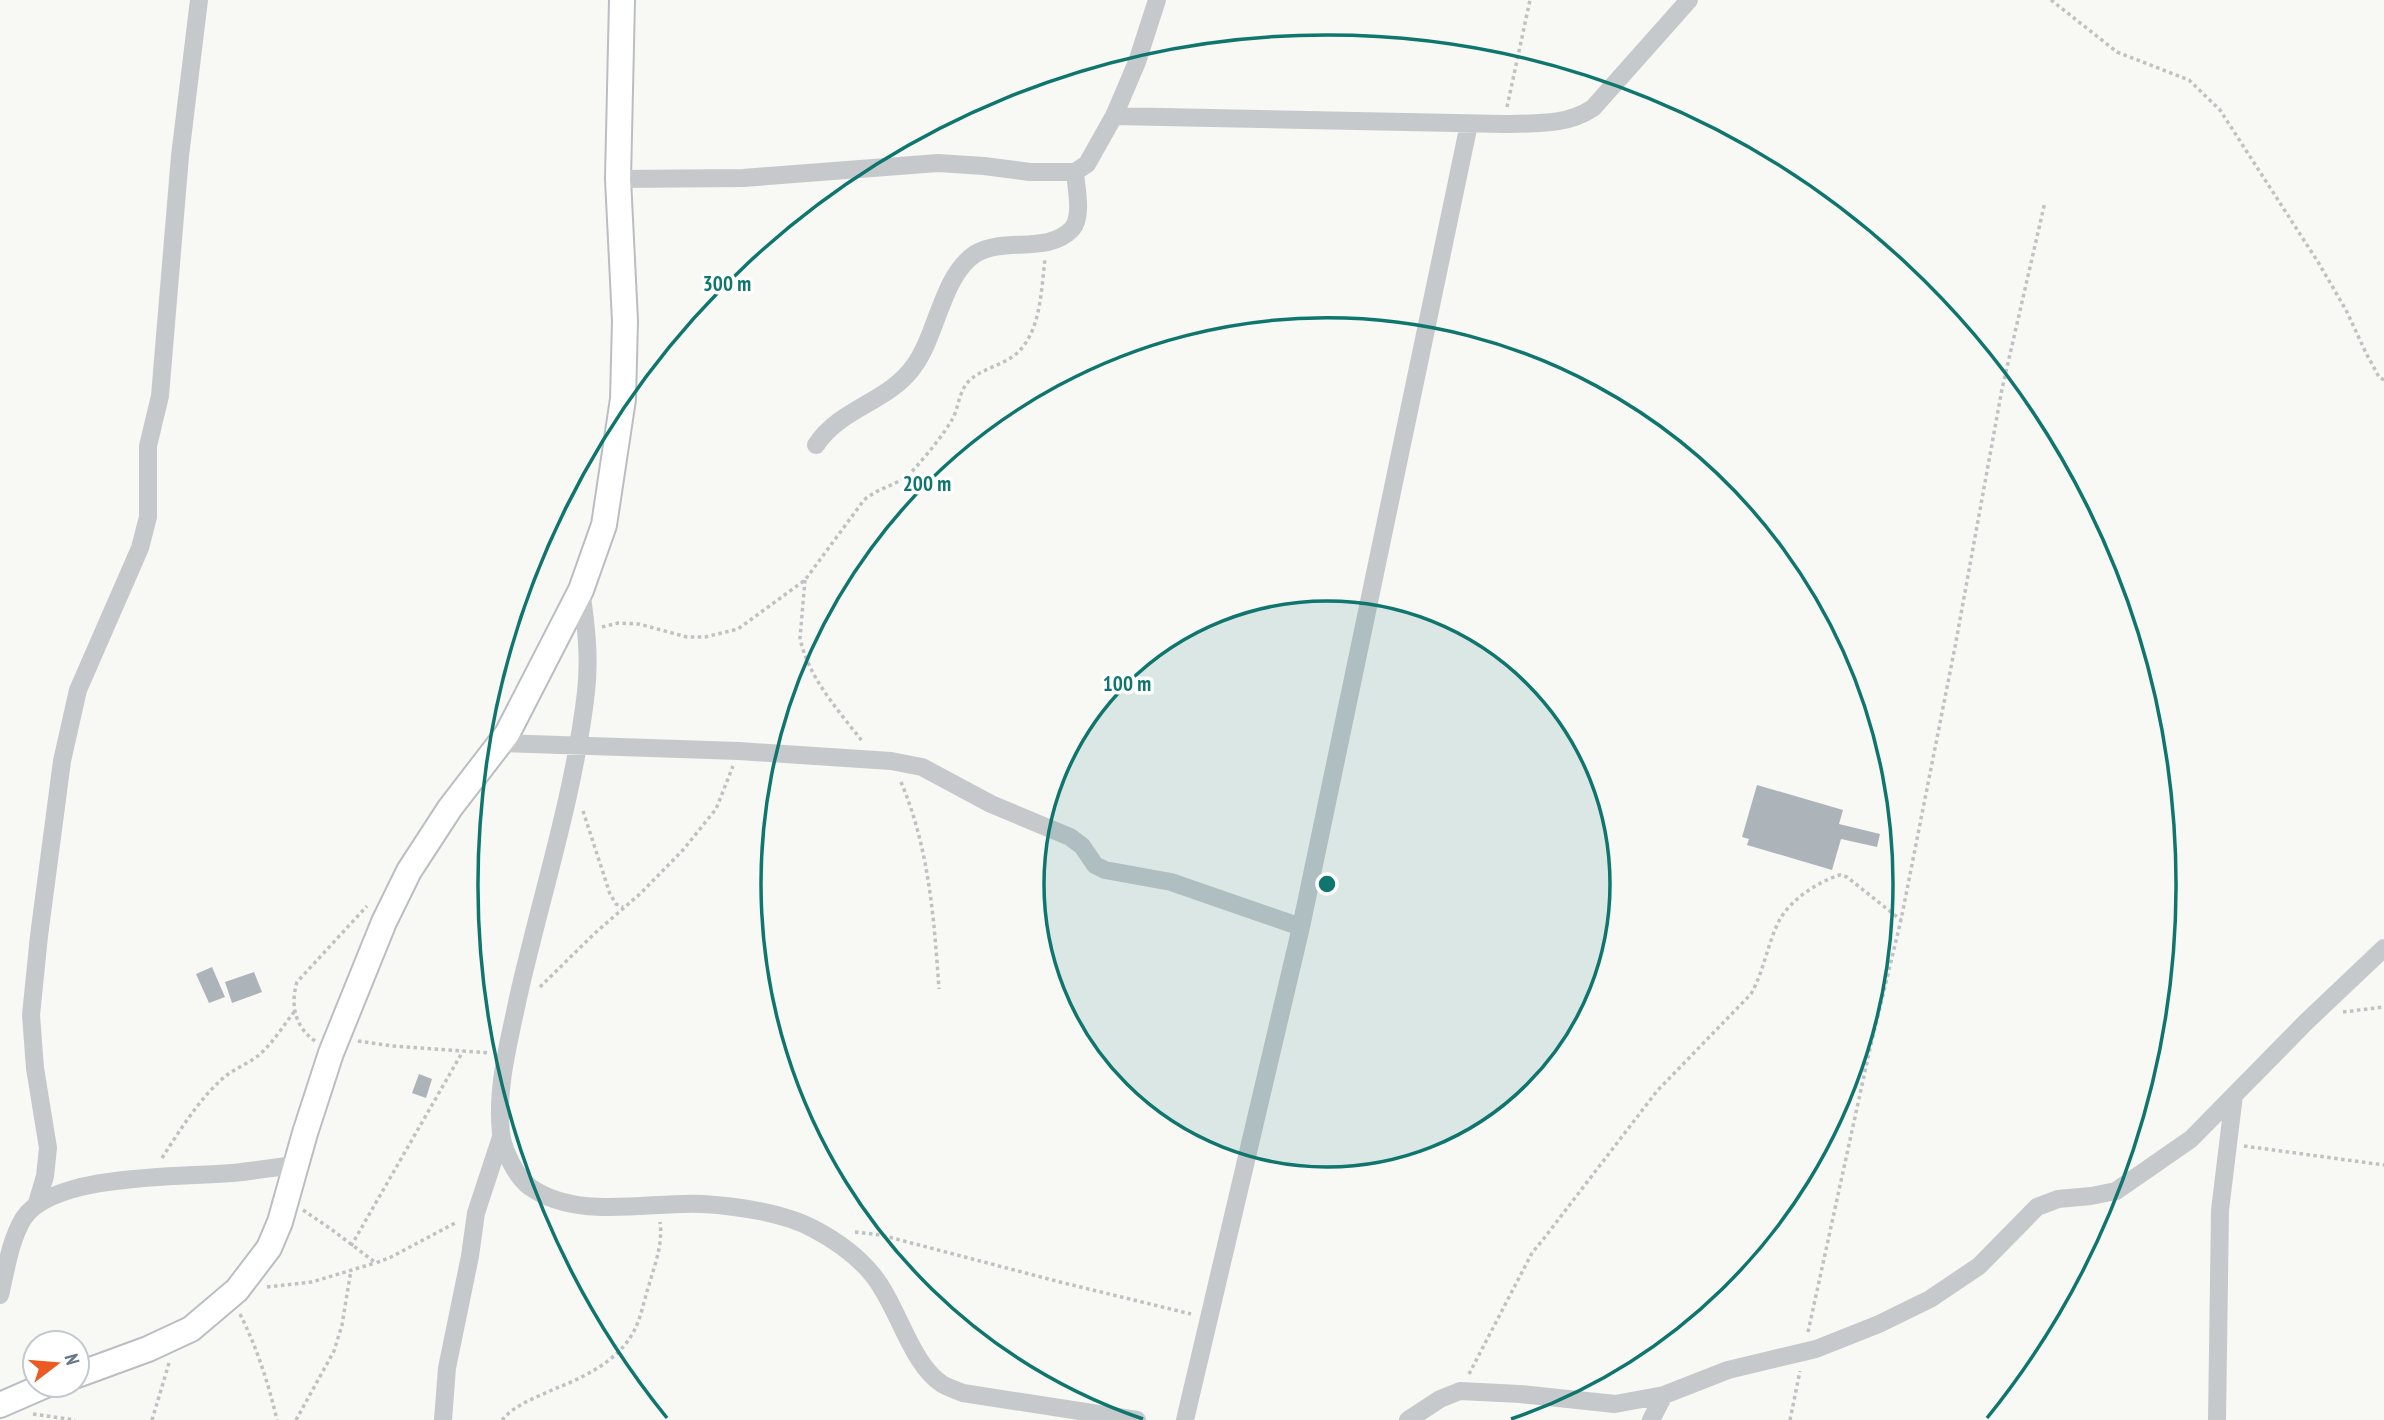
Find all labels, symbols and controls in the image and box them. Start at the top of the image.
text: 300 m [703,270,751,297]
text: 200 m [903,470,951,497]
text: 100 m [1103,670,1151,697]
centre of rings [1315,872,1339,896]
north arrow [21,1329,91,1399]
text: N [59,1351,85,1368]

